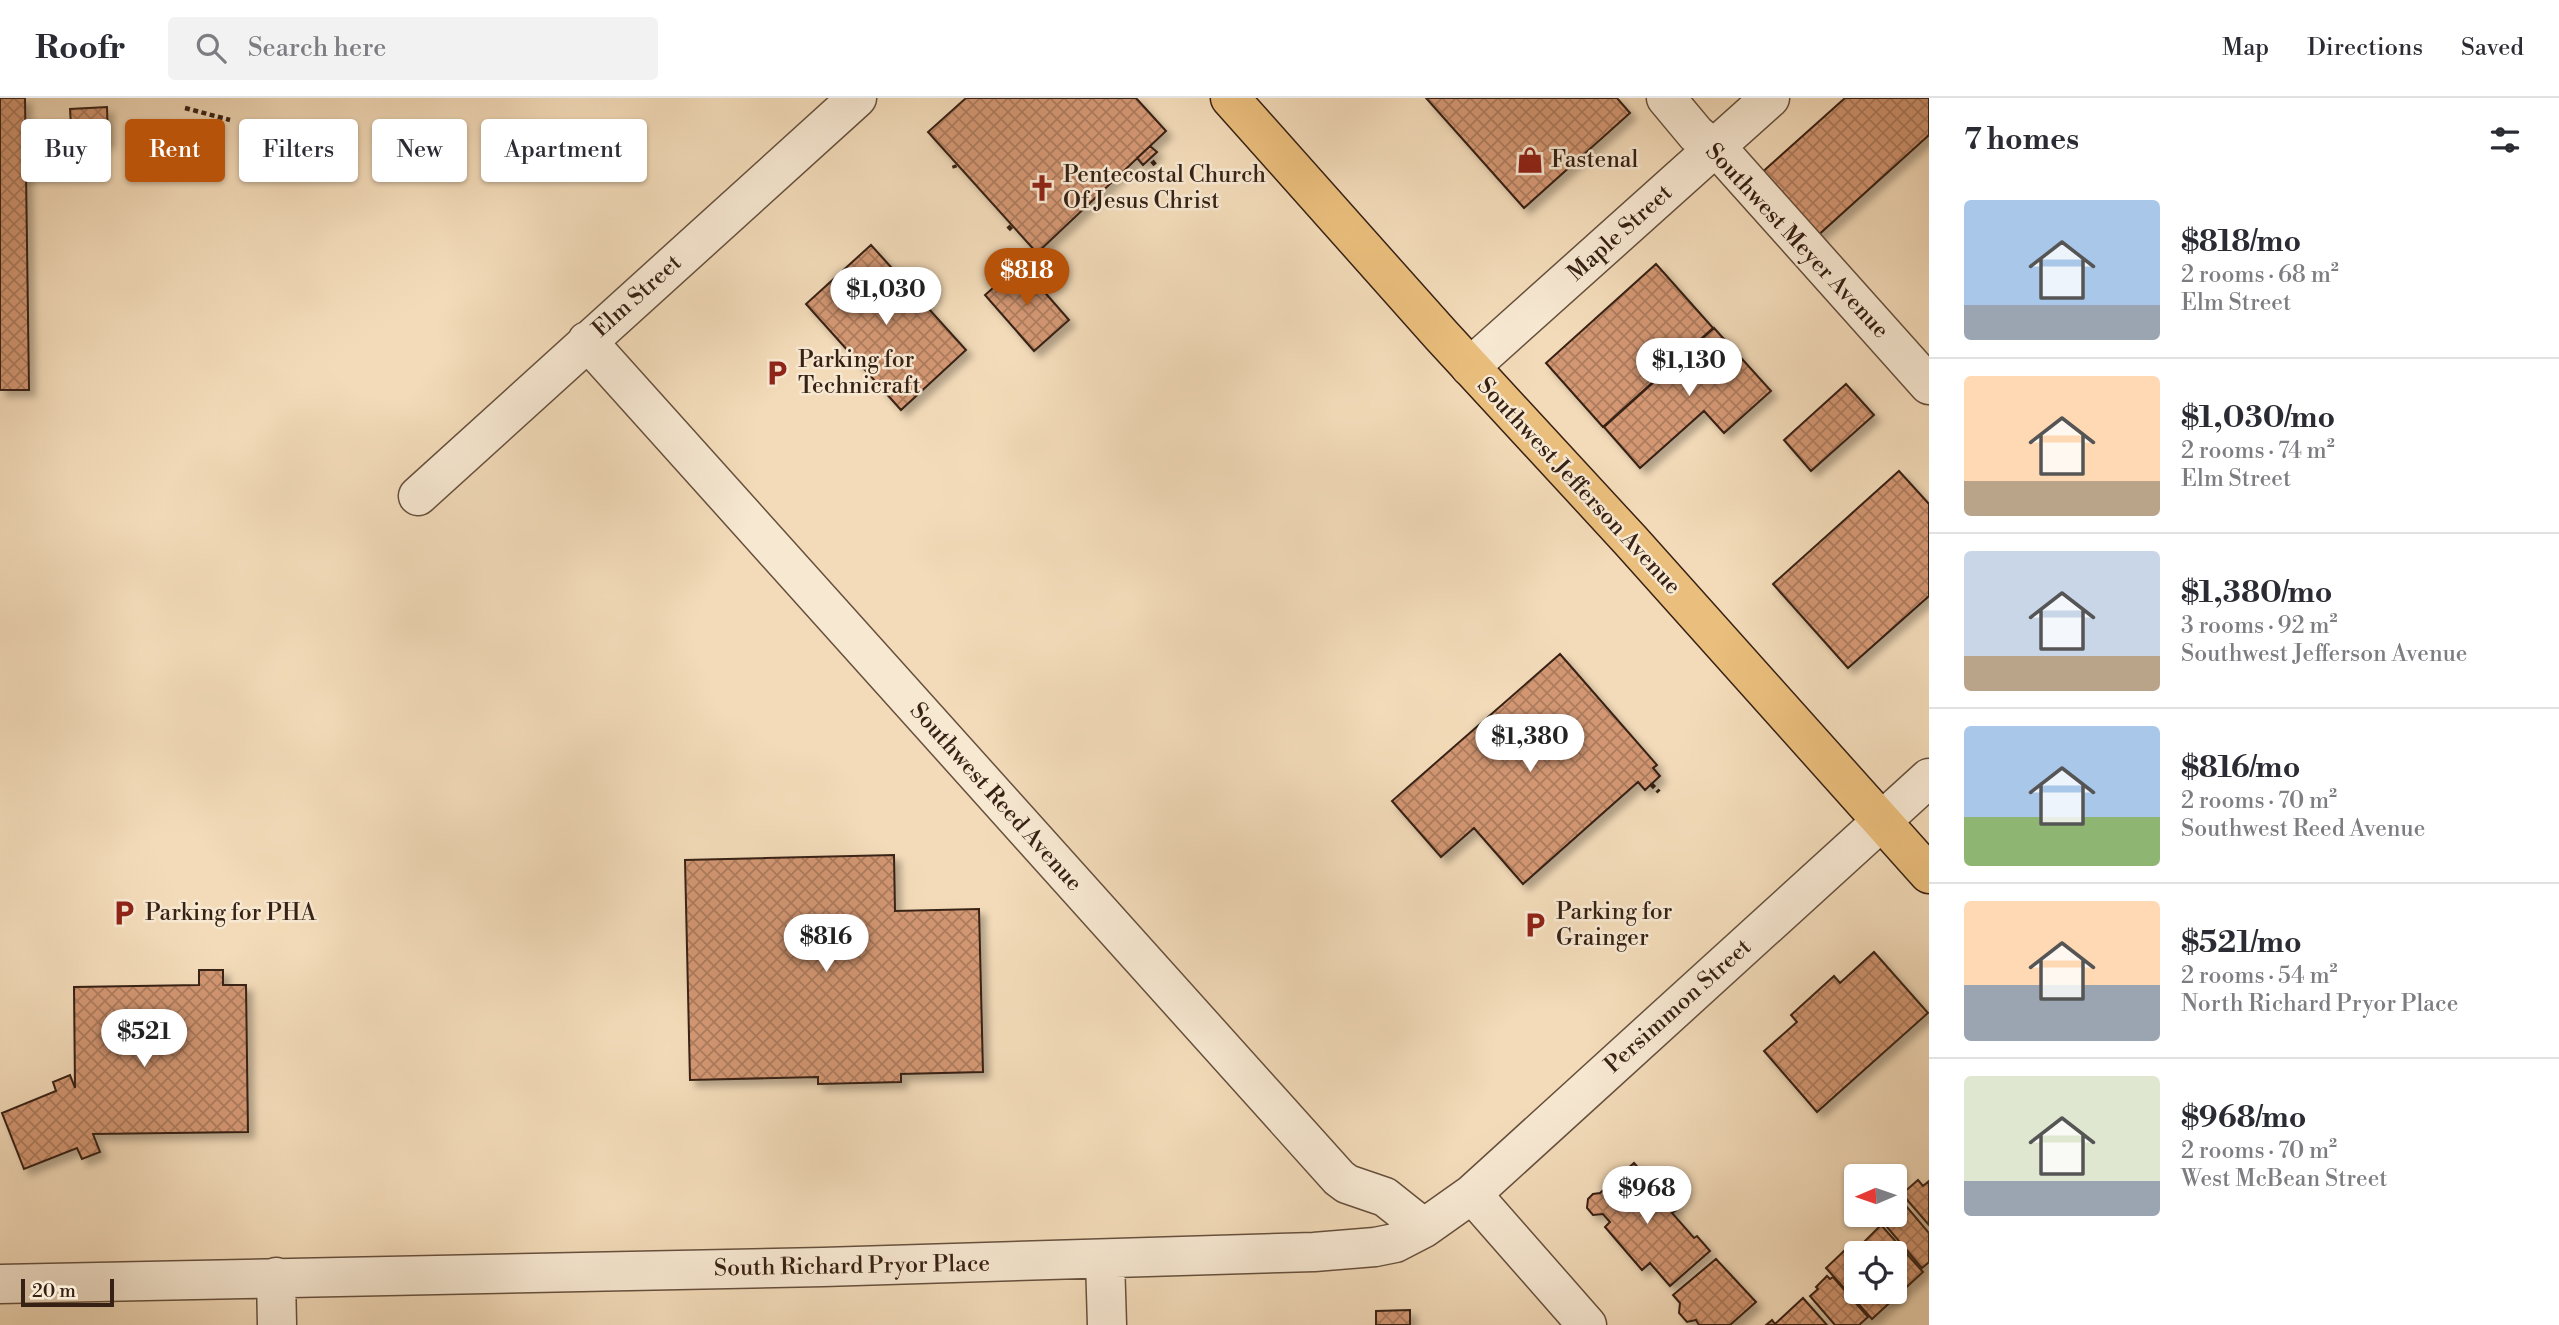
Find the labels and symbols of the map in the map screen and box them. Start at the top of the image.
street label: Southwest Meyer Avenue [1699,138,1895,344]
shop icon: Fastenal [1515,145,1545,175]
place label: Fastenal [1551,146,1638,174]
place label: Pentecostal Church Of Jesus Christ [1063,161,1266,215]
church icon: Pentecostal Church Of Jesus Christ [1027,173,1057,203]
street label: Maple Street [1562,179,1678,287]
pin: $818 [986,248,1068,308]
street label: Elm Street [587,249,687,343]
pin: $1,030 [829,268,943,327]
pin: $1,130 [1632,338,1746,398]
place label: Parking for Technicraft [798,346,921,400]
parking icon: Parking for Technicraft [762,358,792,388]
street label: Southwest Jefferson Avenue [1471,372,1687,600]
street label: Southwest Reed Avenue [904,697,1088,897]
pin: $1,380 [1473,714,1587,774]
parking icon: Parking for PHA [109,898,139,928]
place label: Parking for Grainger [1556,898,1673,952]
place label: Parking for PHA [145,899,317,927]
parking icon: Parking for Grainger [1520,910,1550,940]
pin: $816 [785,914,867,974]
street label: Persimmon Street [1599,933,1757,1079]
pin: $521 [103,1010,185,1069]
north arrow [1844,1164,1908,1227]
pin: $968 [1606,1166,1688,1226]
street label: South Richard Pryor Place [714,1250,990,1282]
scale bar [21,1276,114,1308]

